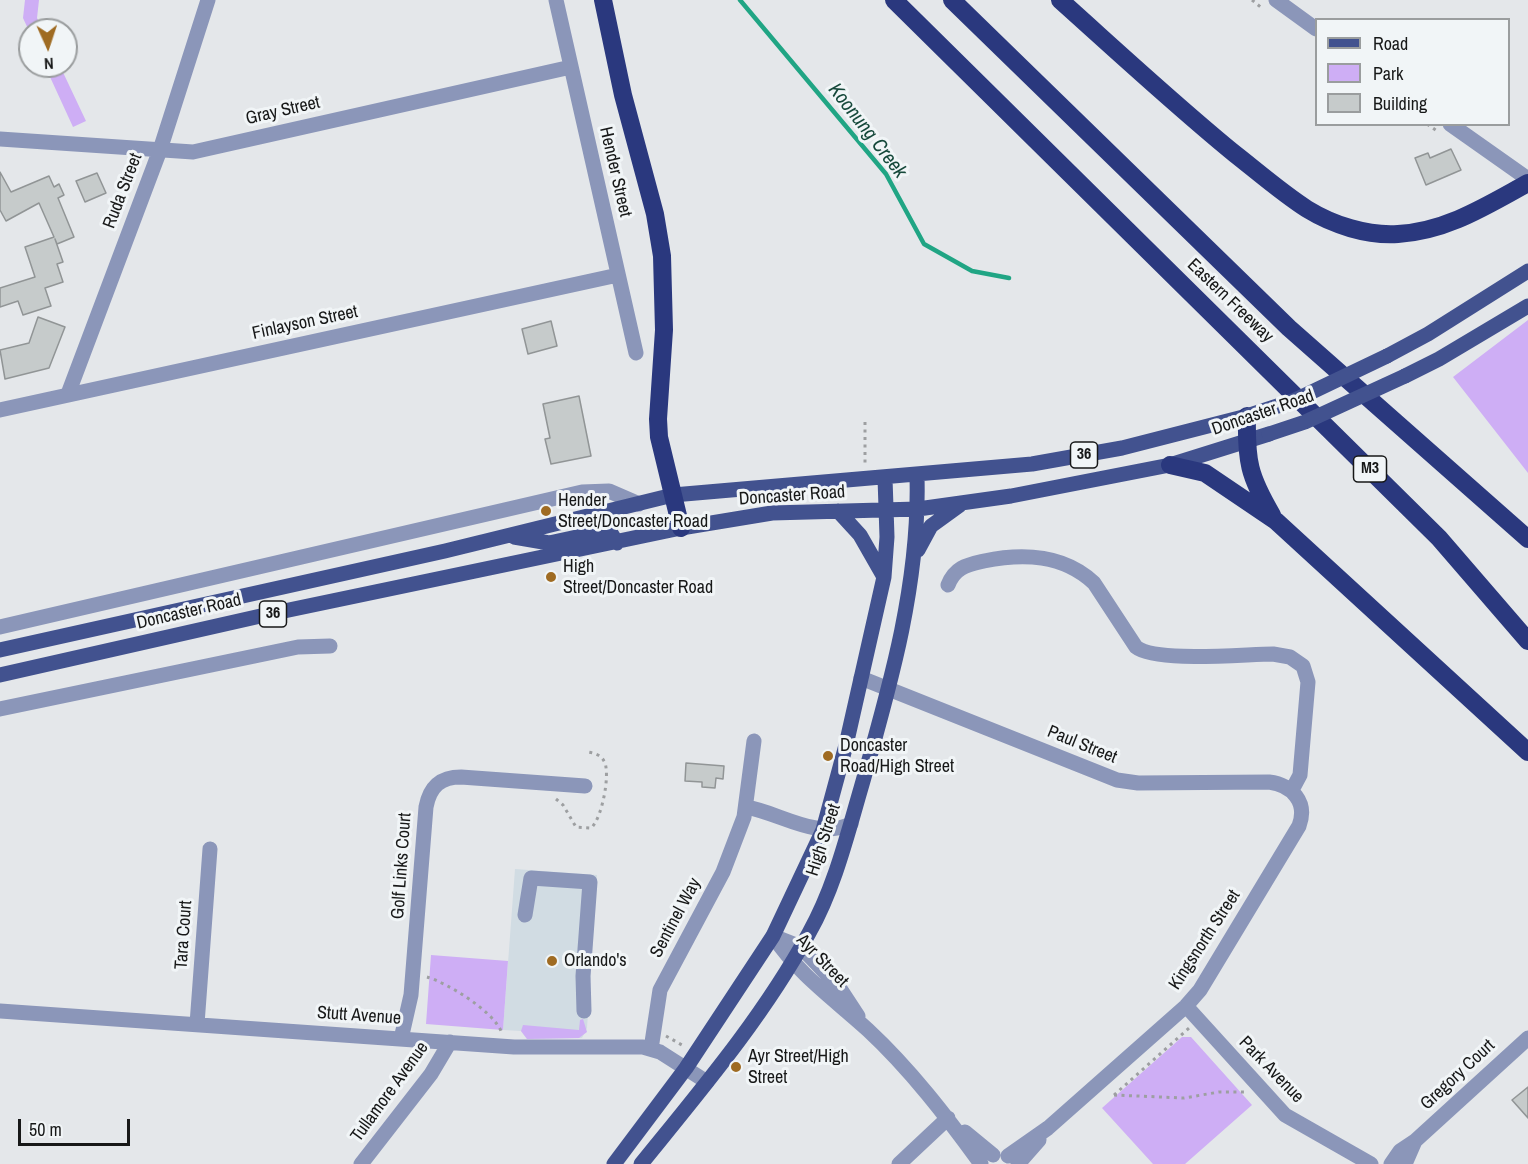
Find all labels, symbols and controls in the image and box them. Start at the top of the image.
north arrow [18,18,78,78]
legend [1315,18,1510,126]
text: Road [1373,31,1408,56]
text: N [44,53,54,75]
text: Park [1373,61,1403,86]
water label: Koonung Creek [822,79,912,183]
text: Building [1373,91,1427,116]
street label: Gray Street [244,92,322,130]
street label: Hender Street [594,125,636,219]
street label: Ruda Street [99,150,147,232]
street label: Eastern Freeway [1182,254,1278,348]
street label: Finlayson Street [250,301,360,345]
street label: Doncaster Road [1209,385,1317,441]
road number: 36 [1070,442,1098,468]
road number: M3 [1354,456,1386,482]
street label: Doncaster Road [738,482,846,510]
place label: Hender Street/Doncaster Road [558,490,708,532]
marker: Hender Street/Doncaster Road [539,504,553,518]
place label: High Street/Doncaster Road [563,556,713,598]
marker: High Street/Doncaster Road [544,570,558,584]
street label: Doncaster Road [135,589,243,635]
road number: 36 [260,601,286,627]
street label: Paul Street [1044,721,1120,769]
place label: Doncaster Road/High Street [840,735,954,777]
marker: Doncaster Road/High Street [821,749,835,763]
street label: High Street [802,801,846,879]
street label: Golf Links Court [388,812,416,920]
street label: Sentinel Way [646,874,706,962]
street label: Kingsnorth Street [1165,886,1245,994]
street label: Tara Court [171,900,197,970]
street label: Ayr Street [792,930,852,992]
place label: Orlando's [564,950,627,972]
marker: Orlando's [545,954,559,968]
street label: Stutt Avenue [316,1002,402,1030]
street label: Park Avenue [1234,1032,1308,1108]
street label: Gregory Court [1416,1035,1500,1115]
street label: Tullamore Avenue [347,1038,433,1146]
place label: Ayr Street/High Street [748,1046,849,1088]
marker: Ayr Street/High Street [729,1060,743,1074]
scale bar [21,1107,134,1145]
text: 50 m [29,1117,62,1142]

